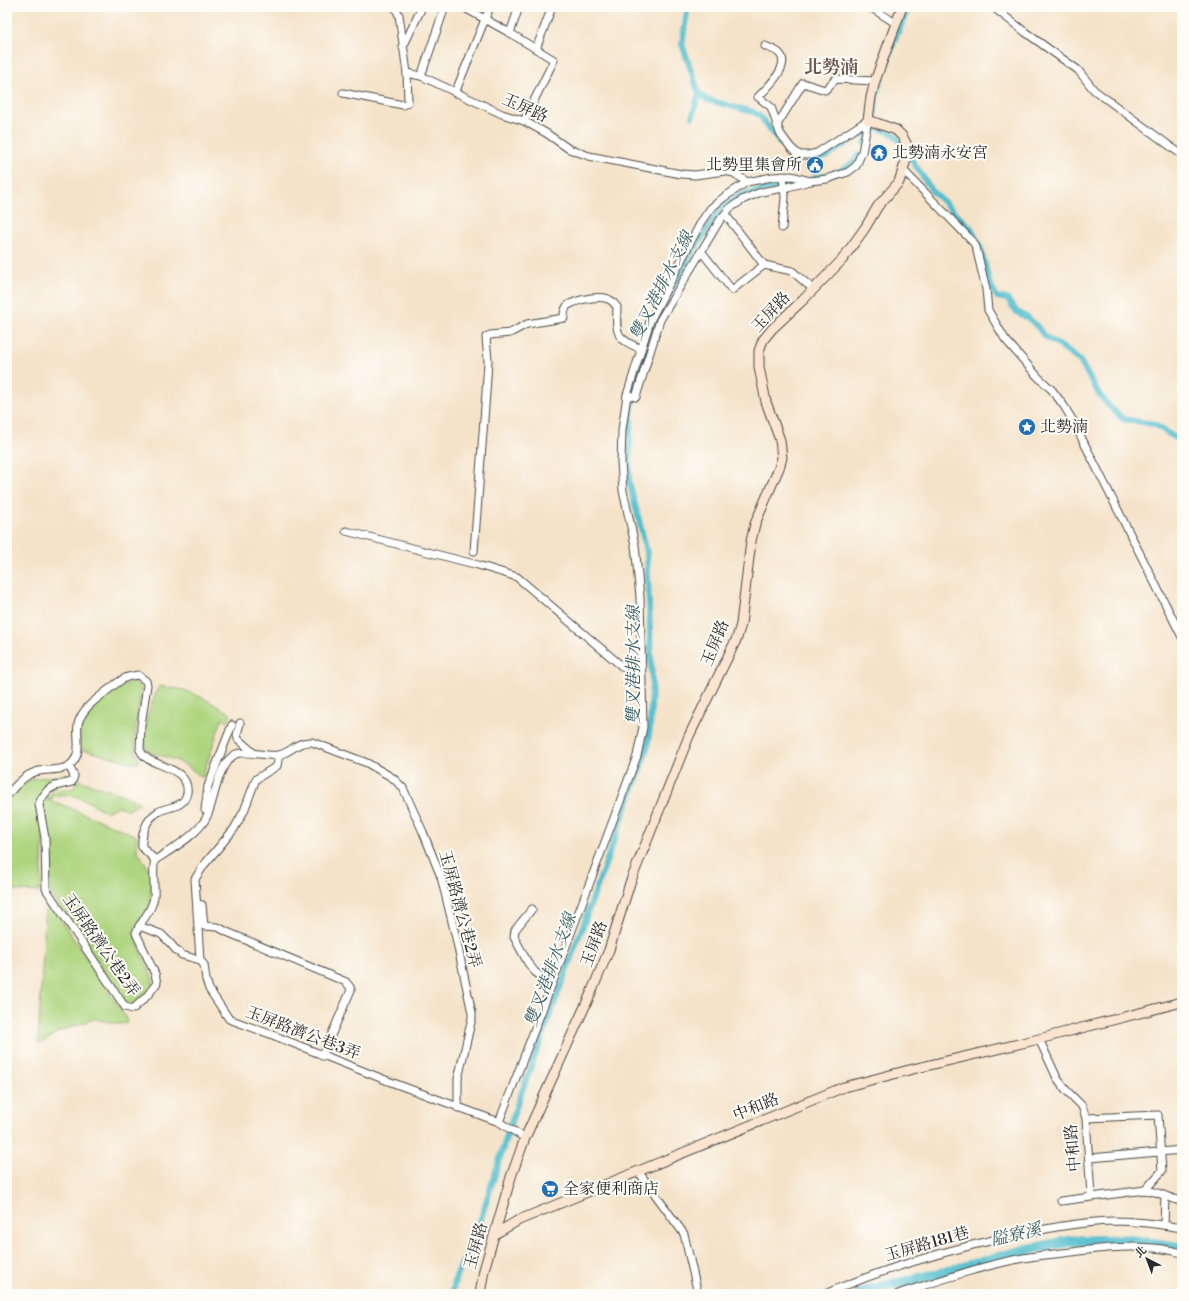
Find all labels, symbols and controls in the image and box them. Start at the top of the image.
district label: 北勢湳 [804,56,858,79]
street label: 玉屏路 [499,89,551,127]
temple icon: 北勢湳永安宮 [869,143,889,163]
place label: 北勢湳永安宮 [892,143,988,163]
place label: 北勢里集會所 [706,155,802,175]
public building icon: 北勢里集會所 [805,155,825,175]
water label: 雙叉港排水支線 [625,226,700,344]
street label: 玉屏路 [747,288,795,336]
place icon: 北勢湳 [1017,417,1037,437]
place label: 北勢湳 [1040,417,1088,437]
water label: 雙叉港排水支線 [623,604,645,725]
street label: 玉屏路 [697,617,733,669]
street label: 玉屏路濟公巷2弄 [435,848,485,970]
street label: 玉屏路濟公巷2弄 [58,890,144,1000]
water label: 雙叉港排水支線 [520,908,582,1030]
street label: 玉屏路 [576,918,612,970]
street label: 玉屏路濟公巷3弄 [243,1002,363,1064]
street label: 中和路 [730,1089,782,1125]
street label: 中和路 [1061,1123,1085,1173]
supermarket icon: 全家便利商店 [540,1179,560,1199]
place label: 全家便利商店 [563,1179,659,1199]
water label: 隘寮溪 [989,1218,1045,1251]
street label: 玉屏路 [460,1220,492,1272]
street label: 玉屏路181巷 [882,1222,972,1266]
north arrow [1127,1239,1167,1279]
text: 北 [1132,1243,1150,1261]

